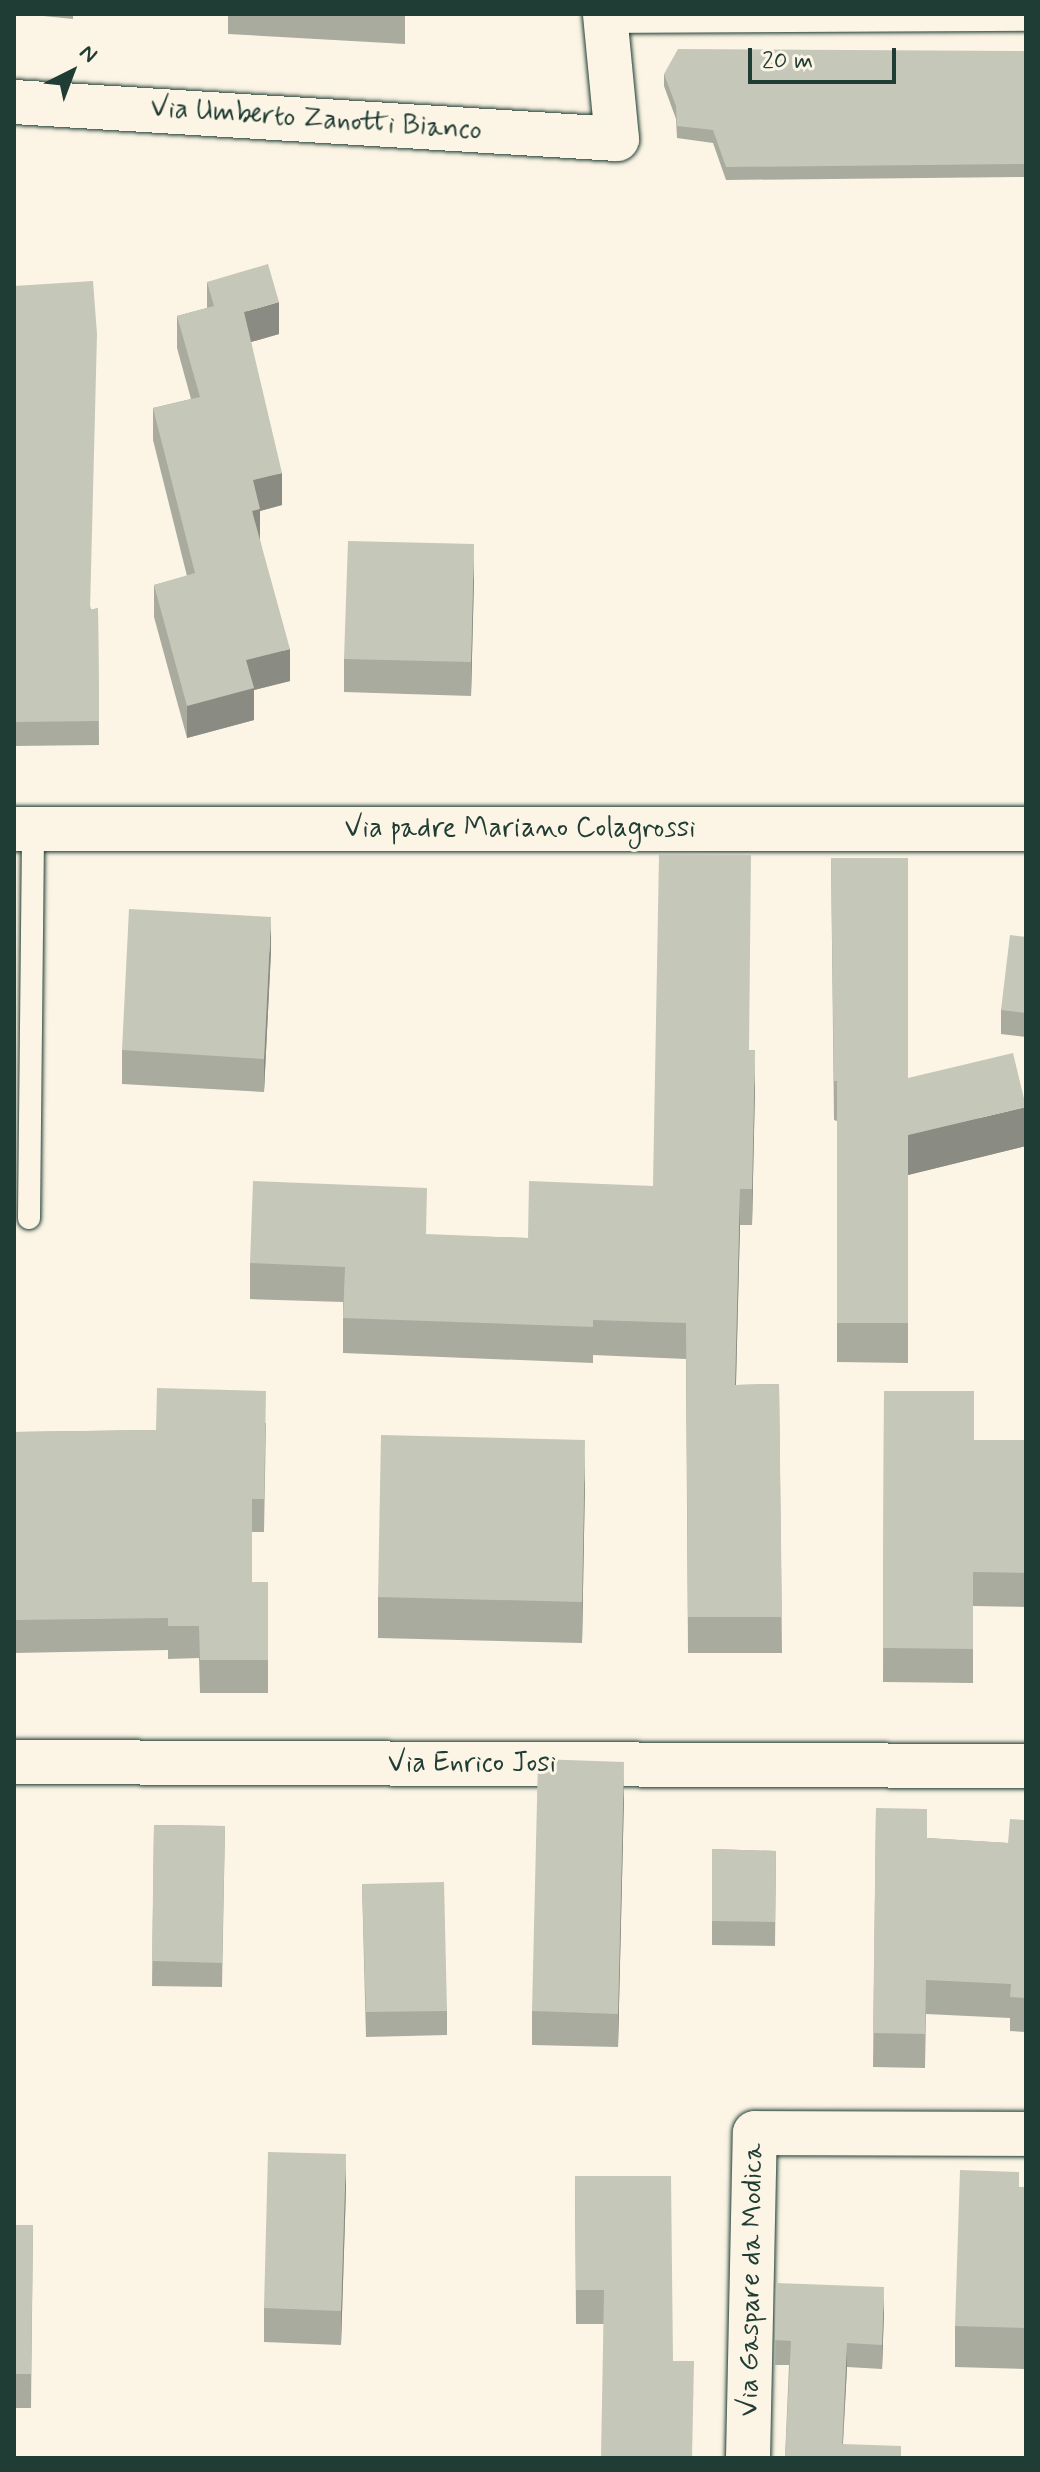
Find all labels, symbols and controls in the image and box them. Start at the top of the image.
north arrow [32,32,112,112]
scale bar [752,32,900,82]
text: N [73,39,103,69]
text: 20 m [762,46,813,77]
street label: Via Umberto Zanotti Bianco [149,92,483,148]
street label: Via padre Mariano Colagrossi [343,812,697,846]
street label: Via Enrico Josi [387,1747,557,1781]
street label: Via Gaspare da Modica [733,2148,771,2412]

